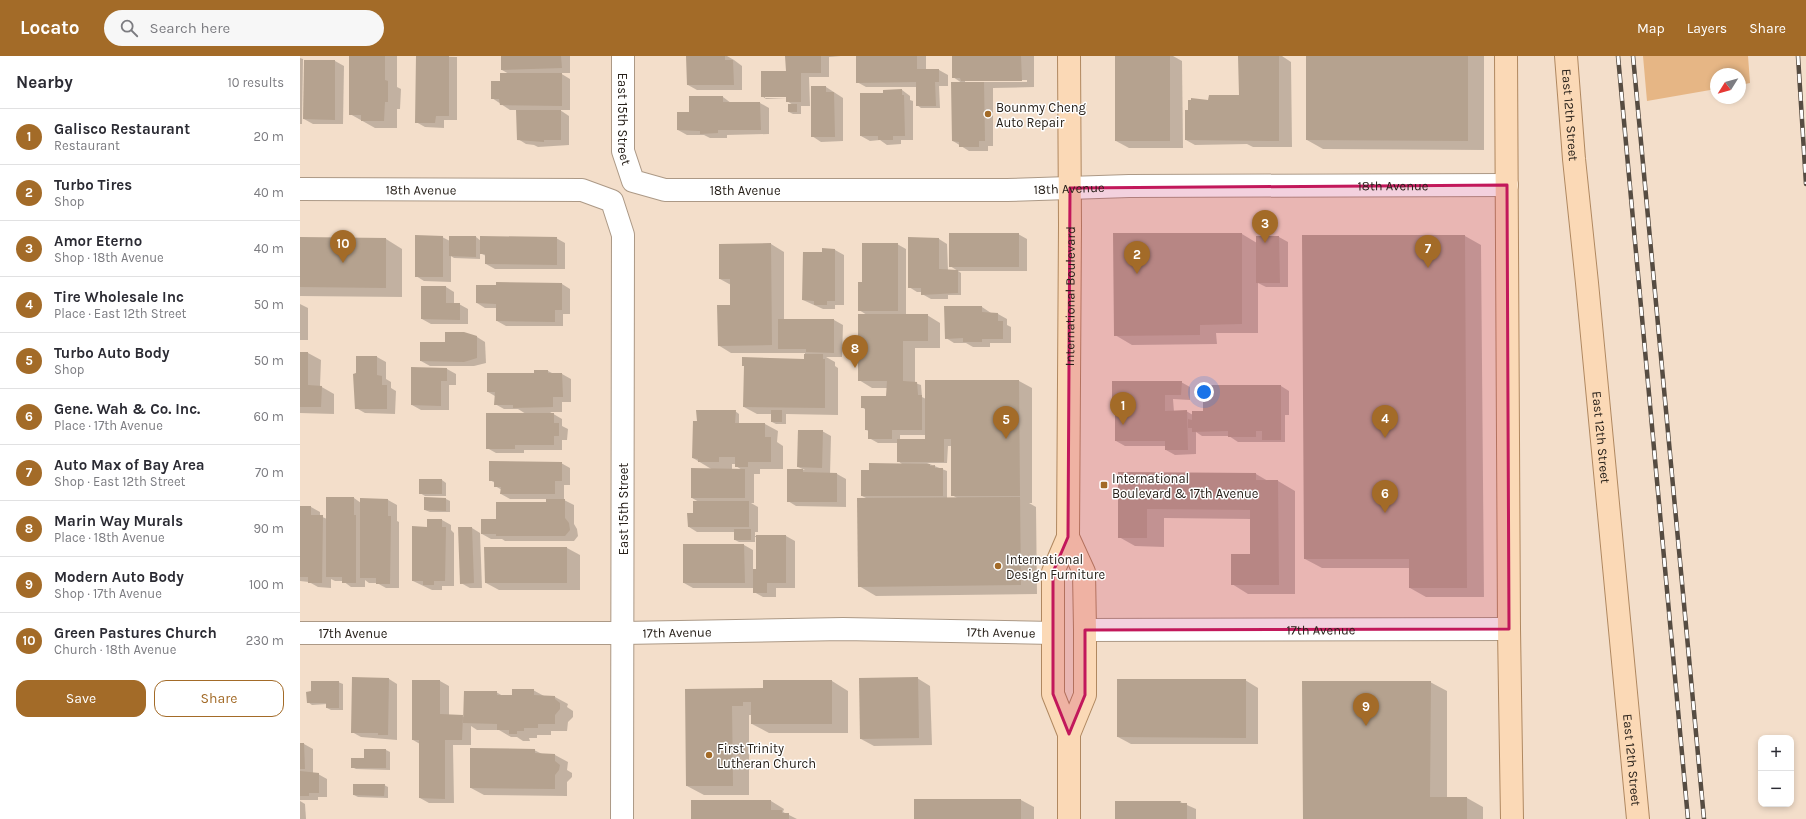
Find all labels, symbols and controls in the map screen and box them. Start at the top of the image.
search box [104,10,384,46]
text: Locato [20,17,80,39]
icon: search [118,17,140,39]
text: Search here [150,19,230,37]
text: Map [1637,20,1665,37]
text: Layers [1687,20,1727,37]
text: Share [1749,20,1786,37]
street label: East 12th Street [1559,68,1581,162]
north arrow [1710,68,1746,104]
text: Nearby [16,72,73,92]
street label: East 15th Street [615,73,634,167]
text: 10 results [227,75,284,90]
place label: Bounmy Cheng Auto Repair [996,100,1087,130]
marker: Bounmy Cheng Auto Repair [983,109,993,119]
text: Galisco Restaurant [54,120,190,138]
text: 1 [27,129,31,144]
text: 20 m [254,129,284,144]
text: Restaurant [54,138,120,153]
text: Turbo Tires [54,176,132,194]
street label: 18th Avenue [1358,178,1429,193]
street label: 18th Avenue [1033,180,1105,197]
street label: 18th Avenue [385,182,457,198]
street label: 18th Avenue [710,183,781,198]
text: 2 [25,185,33,200]
text: 40 m [254,185,284,200]
text: Shop [54,194,84,209]
pin: 3 [1252,210,1278,243]
street label: International Boulevard [1062,226,1078,366]
pin: 10 [330,230,356,263]
text: Amor Eterno [54,232,142,250]
pin: 7 [1415,235,1441,268]
text: 3 [25,241,33,256]
text: 40 m [254,241,284,256]
pin: 2 [1124,241,1150,274]
text: Shop · 18th Avenue [54,250,164,265]
text: Tire Wholesale Inc [54,288,184,306]
text: 4 [25,297,33,312]
text: 50 m [254,297,284,312]
text: Place · East 12th Street [54,306,186,321]
pin: 8 [842,335,868,368]
text: Turbo Auto Body [54,344,169,362]
text: 5 [25,353,33,368]
text: 50 m [254,353,284,368]
text: Shop [54,362,84,377]
your location [1194,382,1214,402]
street label: East 12th Street [1589,390,1613,484]
pin: 1 [1110,392,1136,425]
text: Gene. Wah & Co. Inc. [54,400,200,418]
pin: 4 [1372,405,1398,438]
pin: 5 [993,406,1019,439]
text: 6 [25,409,33,424]
text: 60 m [254,409,284,424]
text: Place · 17th Avenue [54,418,163,433]
text: Auto Max of Bay Area [54,456,205,474]
street label: East 15th Street [616,463,631,555]
text: 7 [26,465,32,480]
text: 70 m [255,465,284,480]
place label: International Boulevard & 17th Avenue [1112,471,1259,501]
text: Shop · East 12th Street [54,474,186,489]
marker: International Boulevard & 17th Avenue [1099,480,1109,490]
pin: 6 [1372,480,1398,513]
text: Marin Way Murals [54,512,183,530]
text: 8 [25,521,33,536]
text: 90 m [253,521,284,536]
text: Place · 18th Avenue [54,530,165,545]
place label: International Design Furniture [1006,552,1105,582]
marker: International Design Furniture [993,561,1003,571]
text: Modern Auto Body [54,568,184,586]
text: 9 [25,577,33,592]
text: 100 m [249,577,284,592]
text: Shop · 17th Avenue [54,586,162,601]
street label: 17th Avenue [1286,622,1356,638]
text: Green Pastures Church [54,624,217,642]
street label: 17th Avenue [642,624,712,641]
street label: 17th Avenue [966,624,1036,641]
street label: 17th Avenue [318,626,388,641]
text: 10 [23,633,35,648]
text: 230 m [246,633,284,648]
text: Church · 18th Avenue [54,642,176,657]
button: Save [16,680,146,717]
button: Share [154,680,284,717]
pin: 9 [1353,693,1379,726]
street label: East 12th Street [1620,713,1644,807]
map controls [1758,735,1794,807]
button: + [1758,735,1794,771]
place label: First Trinity Lutheran Church [717,741,816,771]
marker: First Trinity Lutheran Church [704,750,714,760]
button: − [1758,771,1794,807]

